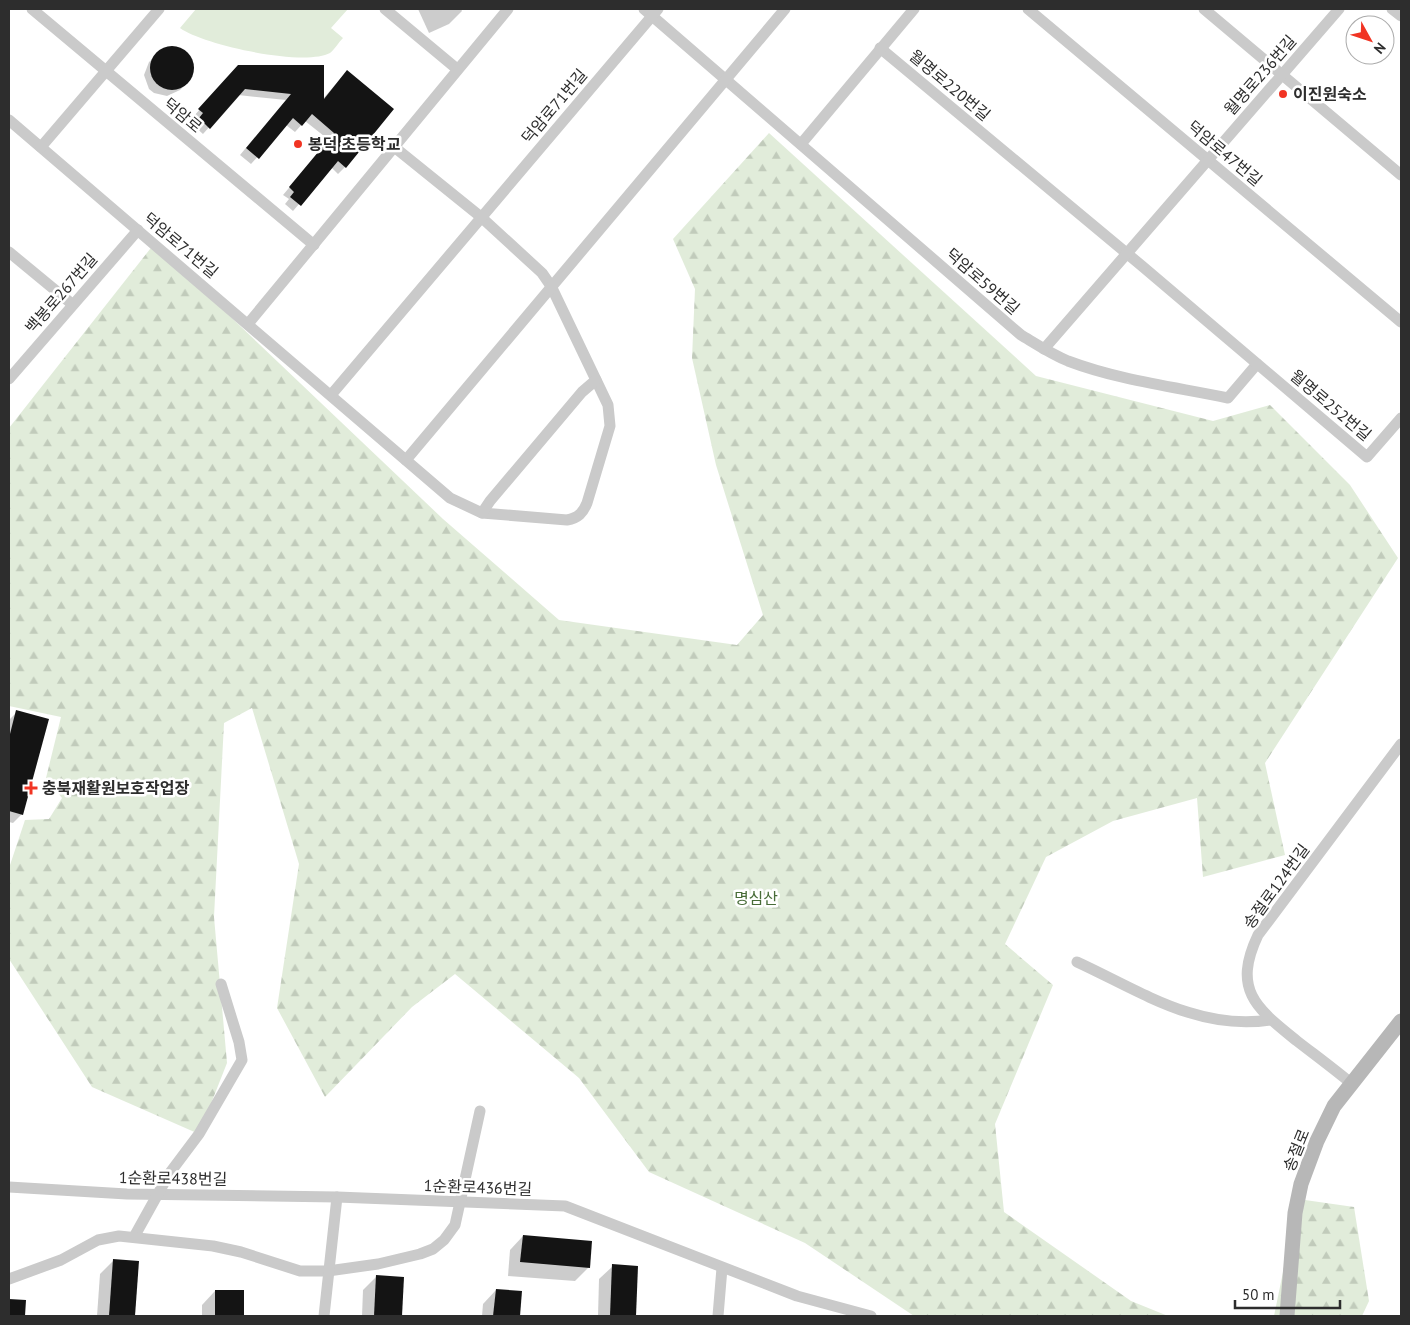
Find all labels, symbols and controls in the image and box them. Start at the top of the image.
north arrow [1345,15,1395,65]
street label: 월명로236번길 [1220,31,1300,119]
text: N [1370,39,1390,58]
street label: 월명로220번길 [905,45,995,125]
street label: 덕암로71번길 [517,65,591,147]
place label: 이진원숙소 [1293,84,1367,104]
marker: 이진원숙소 [1277,88,1289,100]
street label: 덕암로 [160,93,207,137]
street label: 덕암로47번길 [1184,116,1266,190]
place label: 봉덕 초등학교 [308,134,401,154]
marker: 봉덕 초등학교 [292,138,304,150]
street label: 덕암로71번길 [140,208,222,282]
street label: 덕암로59번길 [942,244,1024,318]
street label: 백봉로267번길 [21,249,101,337]
street label: 월명로252번길 [1286,365,1376,445]
place label: 충북재활원보호작업장 [42,778,189,798]
marker: 충북재활원보호작업장 [24,781,38,795]
street label: 송절로124번길 [1239,840,1313,932]
park label: 명심산 [734,888,778,908]
street label: 송절로 [1278,1126,1314,1174]
street label: 1순환로438번길 [119,1167,227,1189]
street label: 1순환로436번길 [423,1175,533,1199]
scale bar [1235,1278,1340,1310]
text: 50 m [1242,1285,1275,1304]

